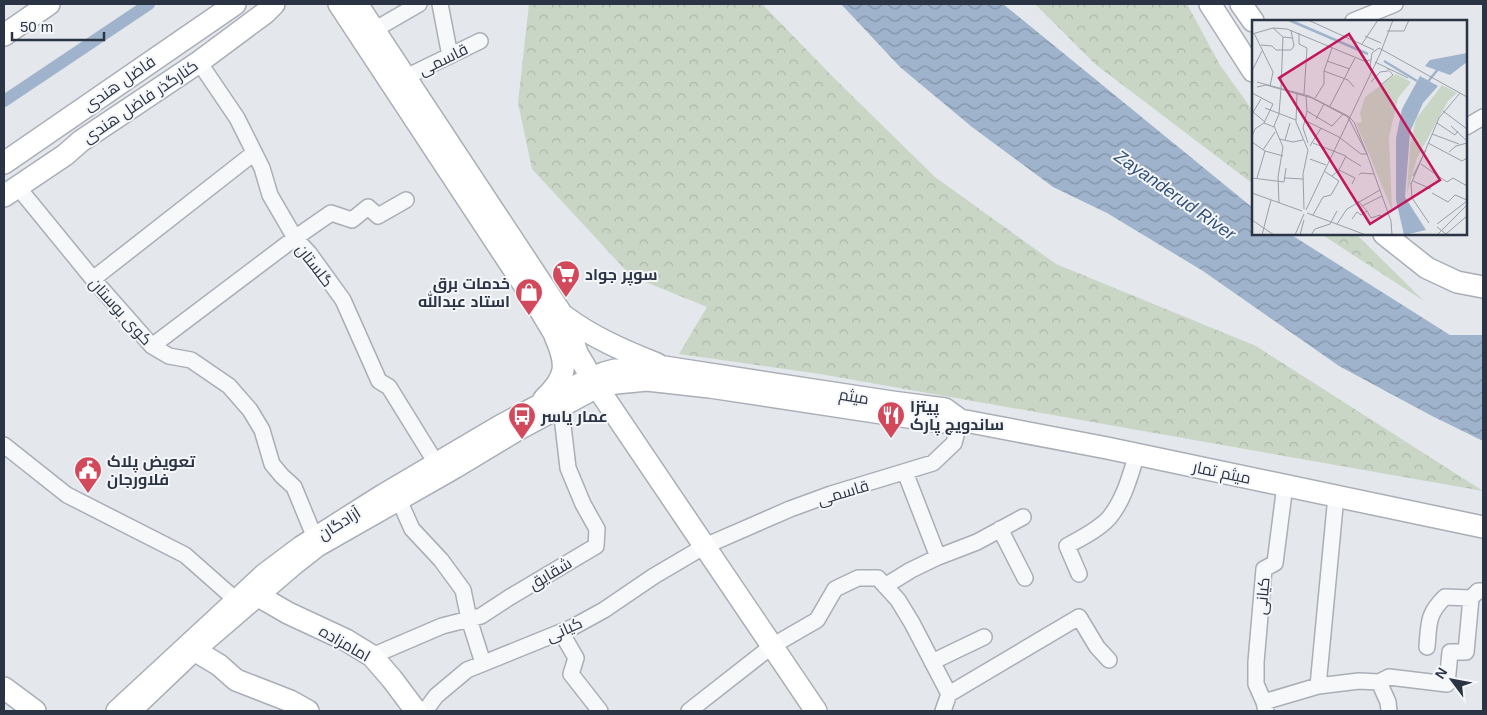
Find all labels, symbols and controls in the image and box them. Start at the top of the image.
scale bar [12,10,105,42]
text: 50 m [20,18,53,35]
inset map [1252,20,1467,235]
street label: قاسمی [416,40,471,80]
street label: فاضل هندی [80,52,160,116]
street label: کنارگذر فاضل هندی [79,57,202,148]
water label: Zayanderud River [1110,145,1240,245]
street label: گلستان [291,241,337,291]
supermarket icon: سوپر جواد [551,259,581,298]
place label: سوپر جواد [585,266,658,286]
street label: کوی بوستان [84,274,155,350]
place label: خدمات برق استاد عبدالله [418,275,510,310]
shop icon: خدمات برق استاد عبدالله [514,277,544,316]
street label: میثم [837,386,870,410]
place label: پیتزا ساندویچ پارک [910,398,1004,436]
restaurant icon: پیتزا ساندویچ پارک [876,400,906,439]
bus stop icon: عمار یاسر [507,401,537,440]
place label: عمار یاسر [540,408,608,426]
place label: تعویض پلاک فلاورجان [107,453,196,489]
public building icon: تعویض پلاک فلاورجان [73,455,103,494]
street label: میثم تمار [1190,458,1252,490]
street label: قاسمی [816,477,871,510]
street label: آزادگان [315,503,365,545]
street label: شقایق [526,554,576,594]
street label: کیانی [1252,576,1275,616]
street label: کیانی [543,614,586,647]
street label: امامزاده [316,622,373,666]
north arrow [1427,655,1477,705]
text: N [1432,665,1450,682]

